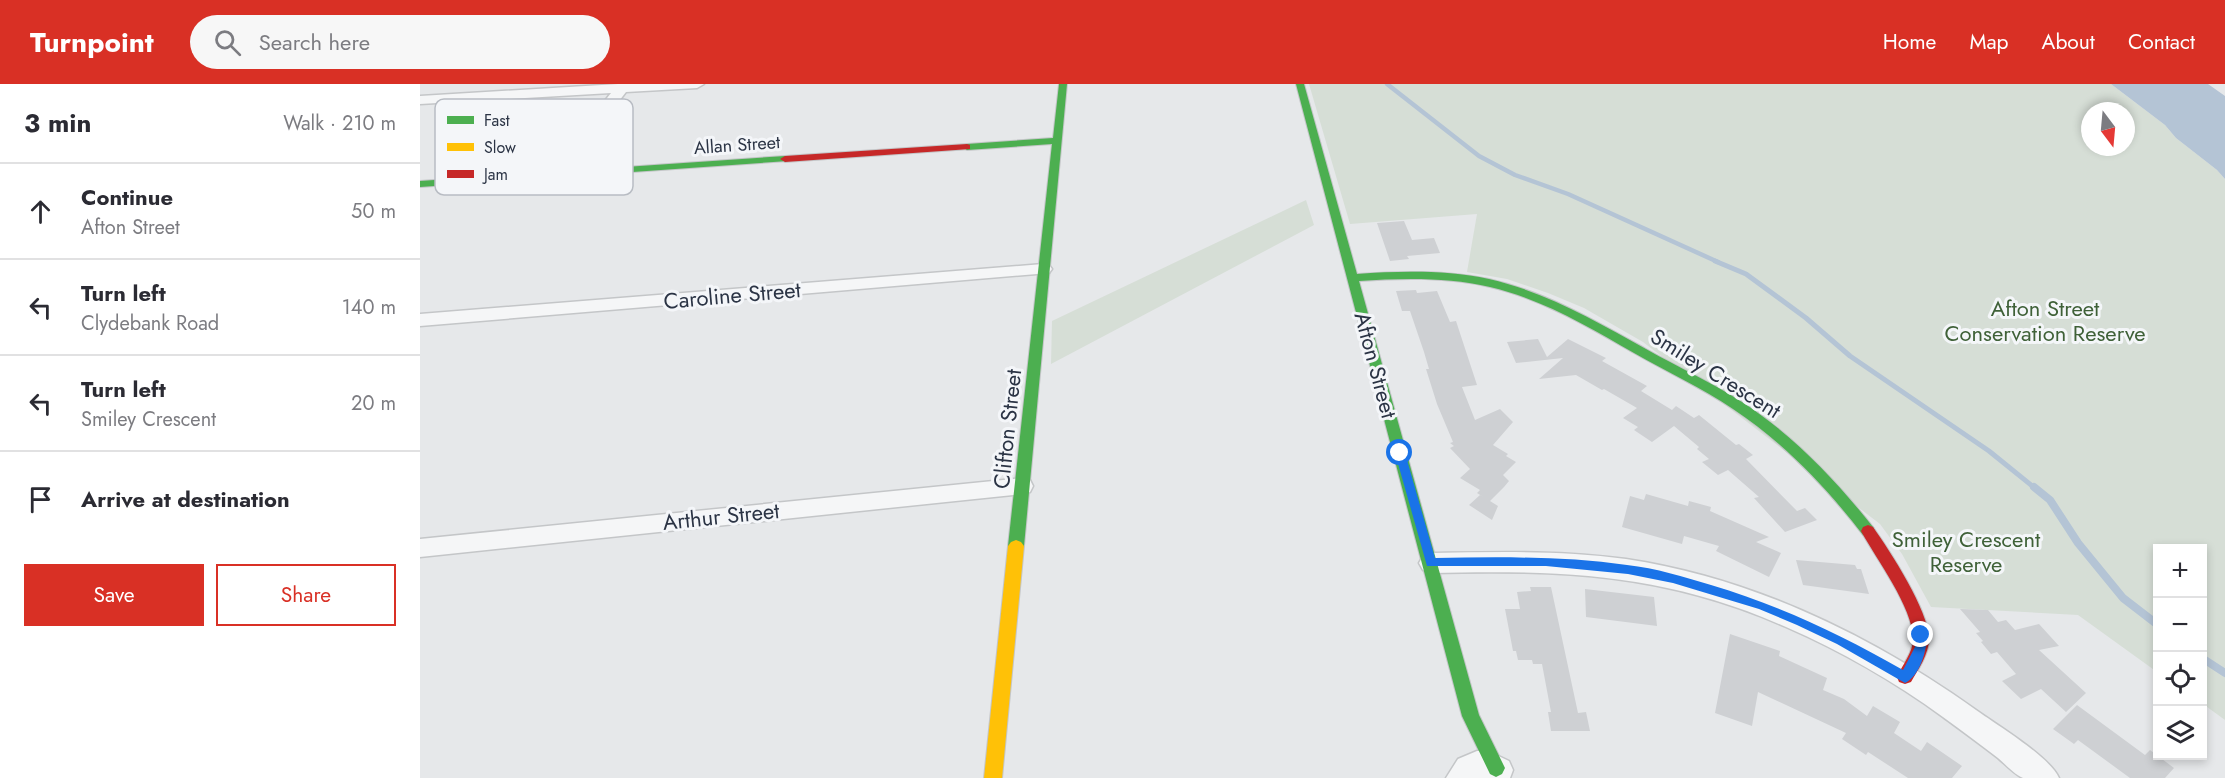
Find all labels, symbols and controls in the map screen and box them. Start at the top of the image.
search box [190,15,610,69]
text: Turnpoint [30,22,154,63]
icon: search [211,26,244,59]
text: Search here [259,26,370,58]
text: Home [1883,27,1936,57]
text: Map [1969,27,2009,57]
text: About [2042,27,2095,57]
text: Contact [2128,27,2195,57]
legend [435,99,633,195]
north arrow [2081,102,2135,156]
text: 3 min [24,104,91,142]
text: Walk · 210 m [283,109,396,138]
text: Fast [484,109,510,132]
street label: Allan Street [693,129,782,161]
text: Slow [484,136,516,159]
text: Jam [482,163,508,186]
text: Continue [81,181,173,213]
icon: ahead [24,195,57,228]
text: 50 m [351,197,396,226]
text: Afton Street [81,213,180,242]
street label: Caroline Street [662,273,803,317]
text: Turn left [81,277,166,309]
icon: left [24,291,57,324]
park label: Afton Street Conservation Reserve [1944,292,2146,349]
text: 140 m [342,293,396,322]
street label: Afton Street [1346,308,1406,422]
text: Clydebank Road [81,309,219,338]
street label: Smiley Crescent [1645,320,1788,426]
street label: Clifton Street [985,367,1029,490]
text: Turn left [81,373,166,405]
icon: left [24,387,57,420]
text: 20 m [351,389,396,418]
text: Smiley Crescent [81,405,216,434]
route start [1386,439,1412,465]
icon: arrive [24,483,57,516]
text: Arrive at destination [81,483,290,515]
street label: Arthur Street [661,494,782,538]
park label: Smiley Crescent Reserve [1892,523,2041,580]
map controls [2153,544,2207,760]
button: + [2153,544,2207,598]
button: Save [24,564,204,626]
button: Share [216,564,396,626]
button: − [2153,598,2207,652]
route end [1907,621,1933,647]
button: locate [2153,652,2207,706]
button: layers [2153,706,2207,760]

